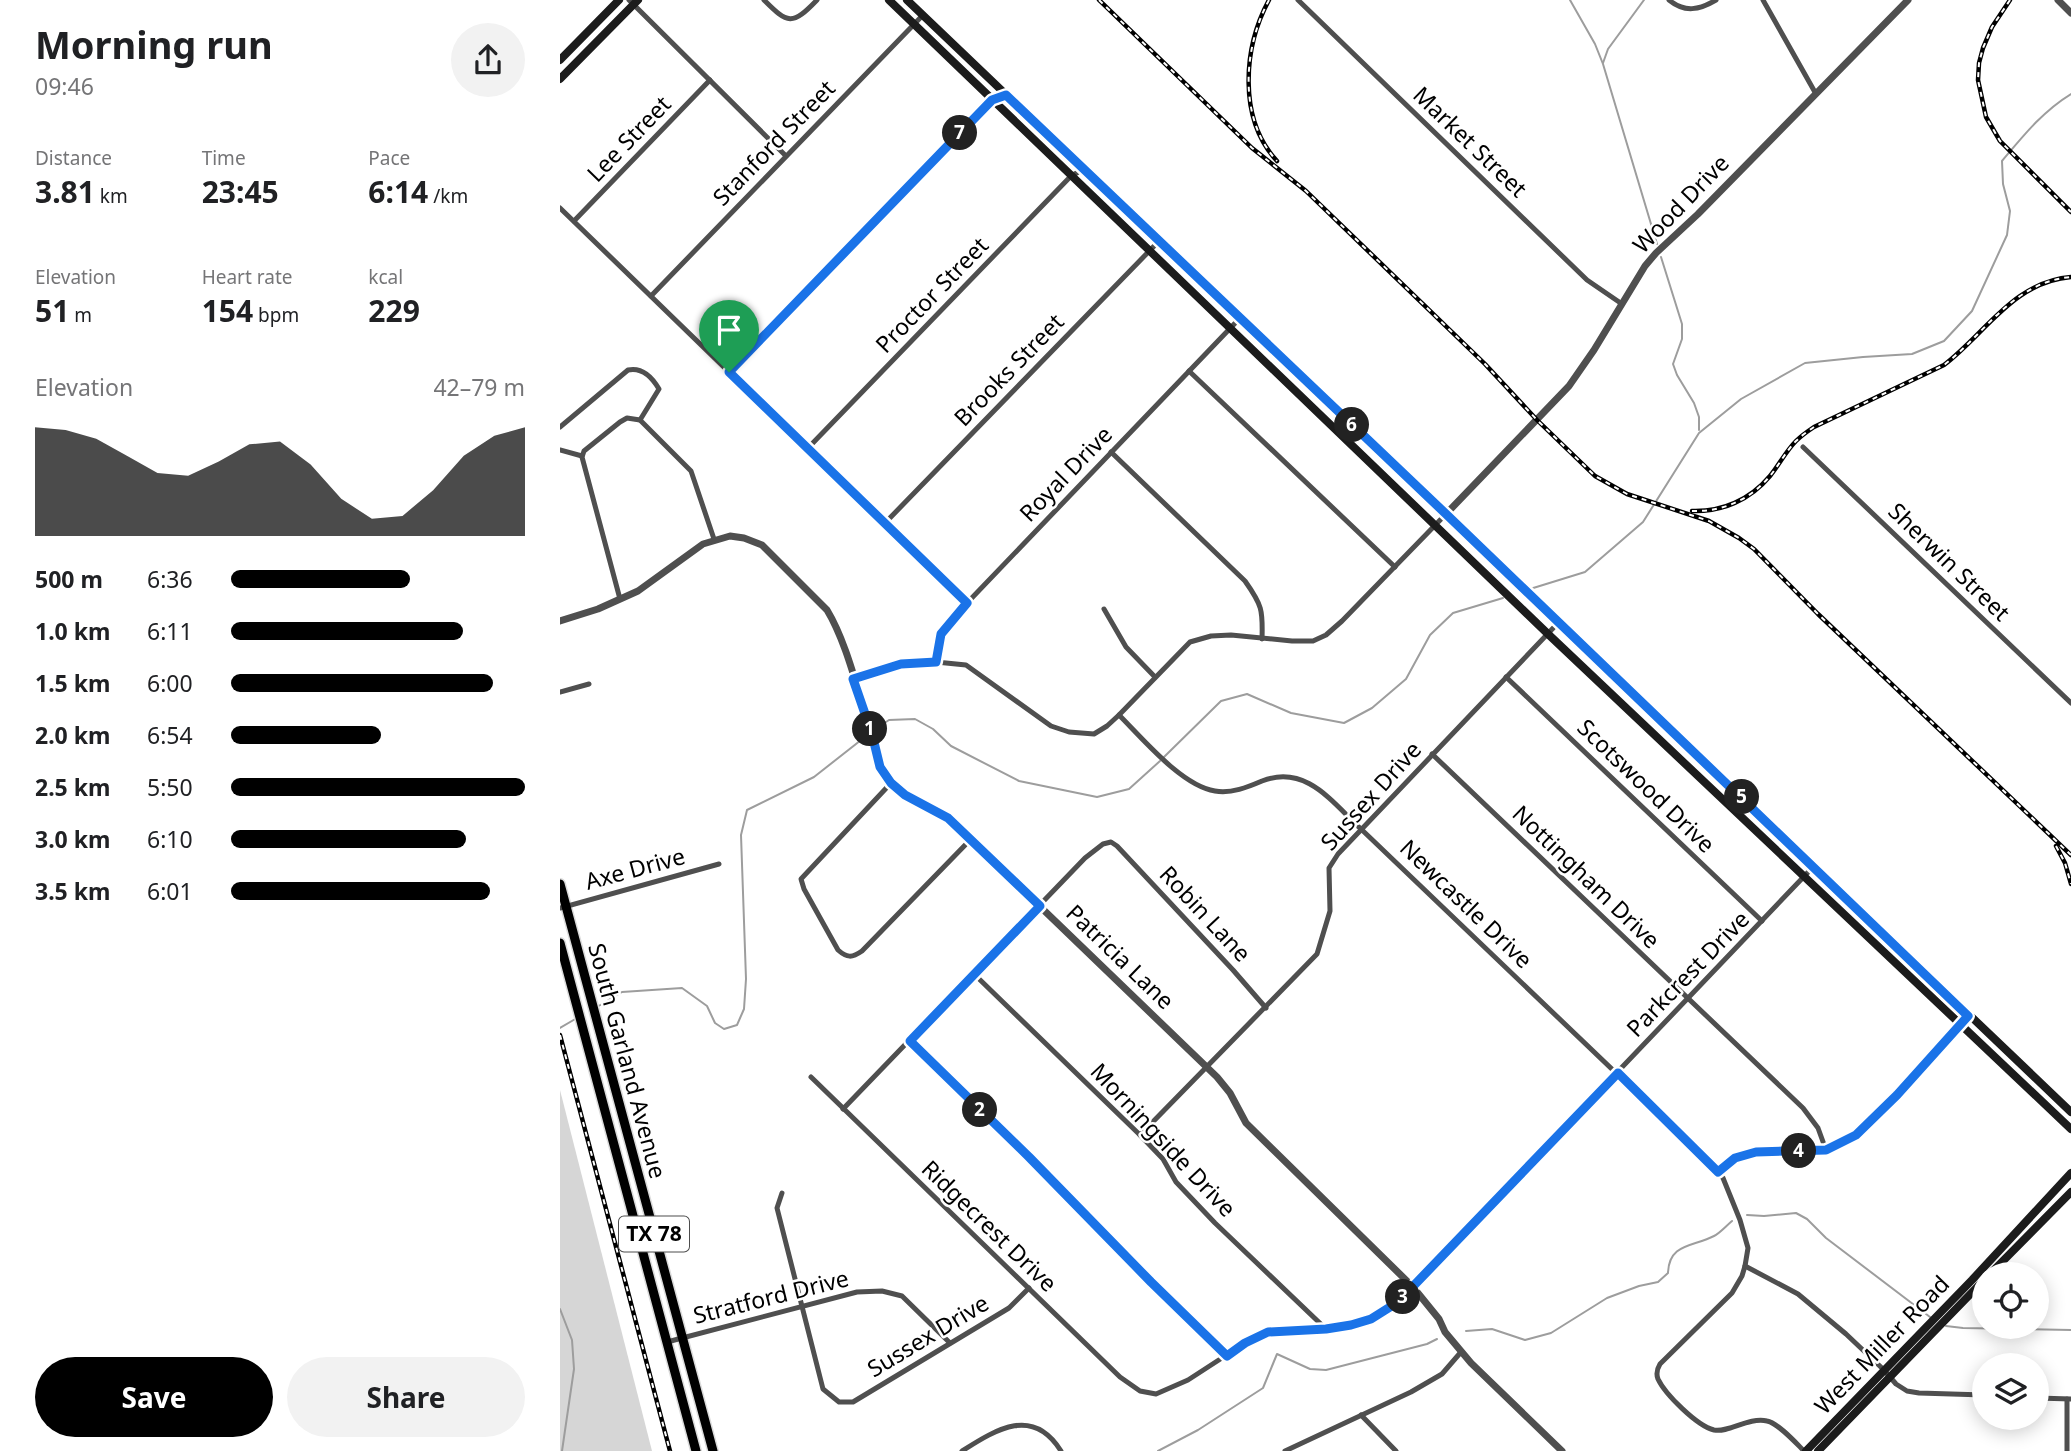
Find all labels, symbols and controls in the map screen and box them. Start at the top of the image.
text: Morning run [35,18,273,70]
button: share [451,23,525,97]
text: 09:46 [35,70,94,102]
street label: Stanford Street [705,72,841,212]
street label: Market Street [1407,79,1535,204]
street label: Lee Street [579,88,677,188]
pin: 7 [942,116,978,150]
text: 7 [954,119,965,145]
text: Distance [35,145,112,171]
text: Time [202,145,246,171]
text: Pace [368,145,410,171]
street label: Wood Drive [1625,147,1735,260]
text: 3.81 [35,171,95,212]
text: 23:45 [202,171,279,212]
text: 6:14 [368,171,428,212]
text: km [95,183,128,209]
text: /km [428,183,468,209]
street label: Proctor Street [868,229,995,359]
text: Elevation [35,264,116,290]
text: Heart rate [202,264,292,290]
text: kcal [368,264,403,290]
text: 51 [35,290,69,331]
text: 154 [202,290,253,331]
text: 229 [368,290,420,331]
pin [699,300,759,372]
text: m [69,302,92,328]
text: bpm [253,302,299,328]
street label: Brooks Street [946,306,1070,433]
icon: arrive [710,311,748,349]
text: Elevation [35,371,133,403]
text: 42–79 m [433,371,525,403]
pin: 6 [1334,408,1370,442]
text: 6 [1346,411,1357,437]
street label: Royal Drive [1012,419,1119,528]
street label: Sherwin Street [1882,495,2018,628]
text: 500 m [35,563,103,595]
text: 6:36 [147,563,193,595]
text: 1.0 km [35,615,110,647]
text: 6:11 [147,615,193,647]
text: 1.5 km [35,667,110,699]
text: 6:00 [147,667,193,699]
street label: Scotswood Drive [1571,711,1722,859]
pin: 1 [852,712,888,746]
text: 1 [864,715,875,741]
text: 2.0 km [35,719,110,751]
text: 6:54 [147,719,193,751]
street label: Sussex Drive [1313,734,1428,857]
text: 2.5 km [35,771,110,803]
text: 5:50 [147,771,193,803]
pin: 5 [1724,780,1760,814]
text: 5 [1736,783,1747,809]
street label: Nottingham Drive [1506,797,1668,955]
text: 3.0 km [35,823,110,855]
text: 6:10 [147,823,193,855]
street label: Newcastle Drive [1393,832,1540,975]
street label: Axe Drive [581,839,688,897]
street label: Robin Lane [1153,858,1259,968]
text: 3.5 km [35,875,110,907]
text: 6:01 [147,875,193,907]
street label: Patricia Lane [1060,897,1182,1016]
street label: Parkcrest Drive [1619,903,1756,1043]
street label: South Garland Avenue [581,940,675,1182]
street label: Morningside Drive [1084,1055,1244,1223]
pin: 2 [962,1092,998,1128]
text: 2 [974,1096,985,1122]
pin: 4 [1782,1134,1816,1168]
text: 4 [1793,1137,1804,1163]
street label: Ridgecrest Drive [915,1152,1064,1298]
road number: TX 78 [619,1216,689,1252]
street label: Stratford Drive [690,1261,852,1331]
map controls [1972,1262,2049,1430]
button: locate [1972,1262,2049,1339]
street label: West Miller Road [1807,1268,1956,1421]
pin: 3 [1386,1280,1420,1314]
text: 3 [1397,1283,1408,1309]
street label: Sussex Drive [861,1286,994,1384]
button: layers [1972,1353,2049,1430]
button: Save [35,1357,273,1437]
button: Share [287,1357,525,1437]

